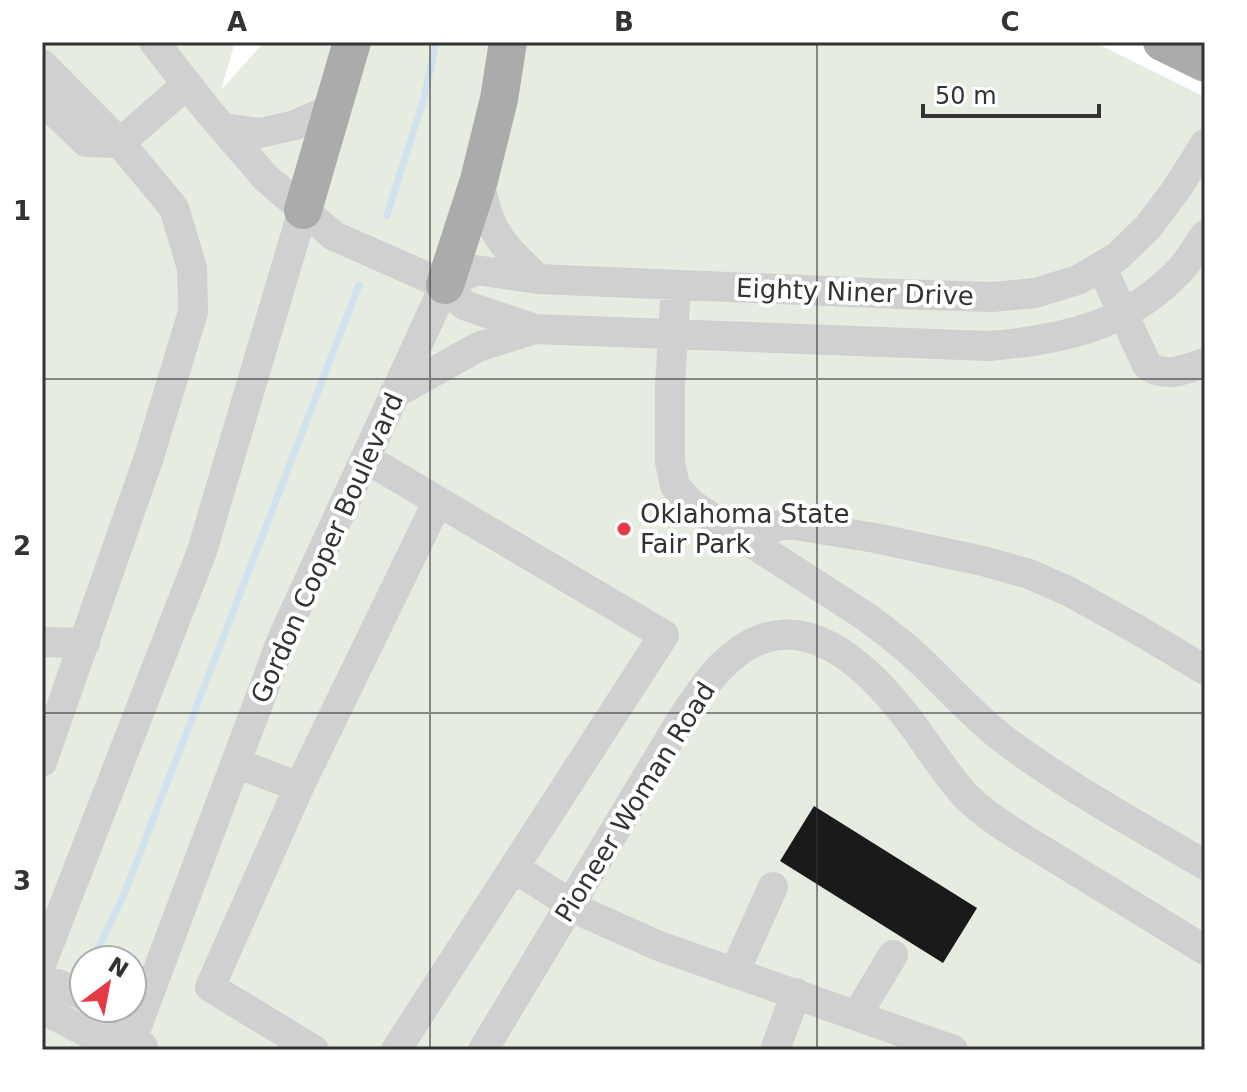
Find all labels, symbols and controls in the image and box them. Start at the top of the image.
text: A [227,7,247,37]
text: B [614,7,634,37]
text: C [1000,7,1020,37]
scale bar [923,68,1099,118]
text: 50 m [935,82,997,110]
text: 1 [13,196,31,226]
street label: Eighty Niner Drive [736,273,974,311]
street label: Gordon Cooper Boulevard [245,388,409,708]
place label: Oklahoma State Fair Park [640,499,849,559]
marker: Oklahoma State Fair Park [615,520,633,538]
text: 2 [13,531,31,561]
street label: Pioneer Woman Road [549,677,721,927]
text: 3 [13,866,31,896]
north arrow [68,944,148,1024]
text: N [104,952,133,983]

